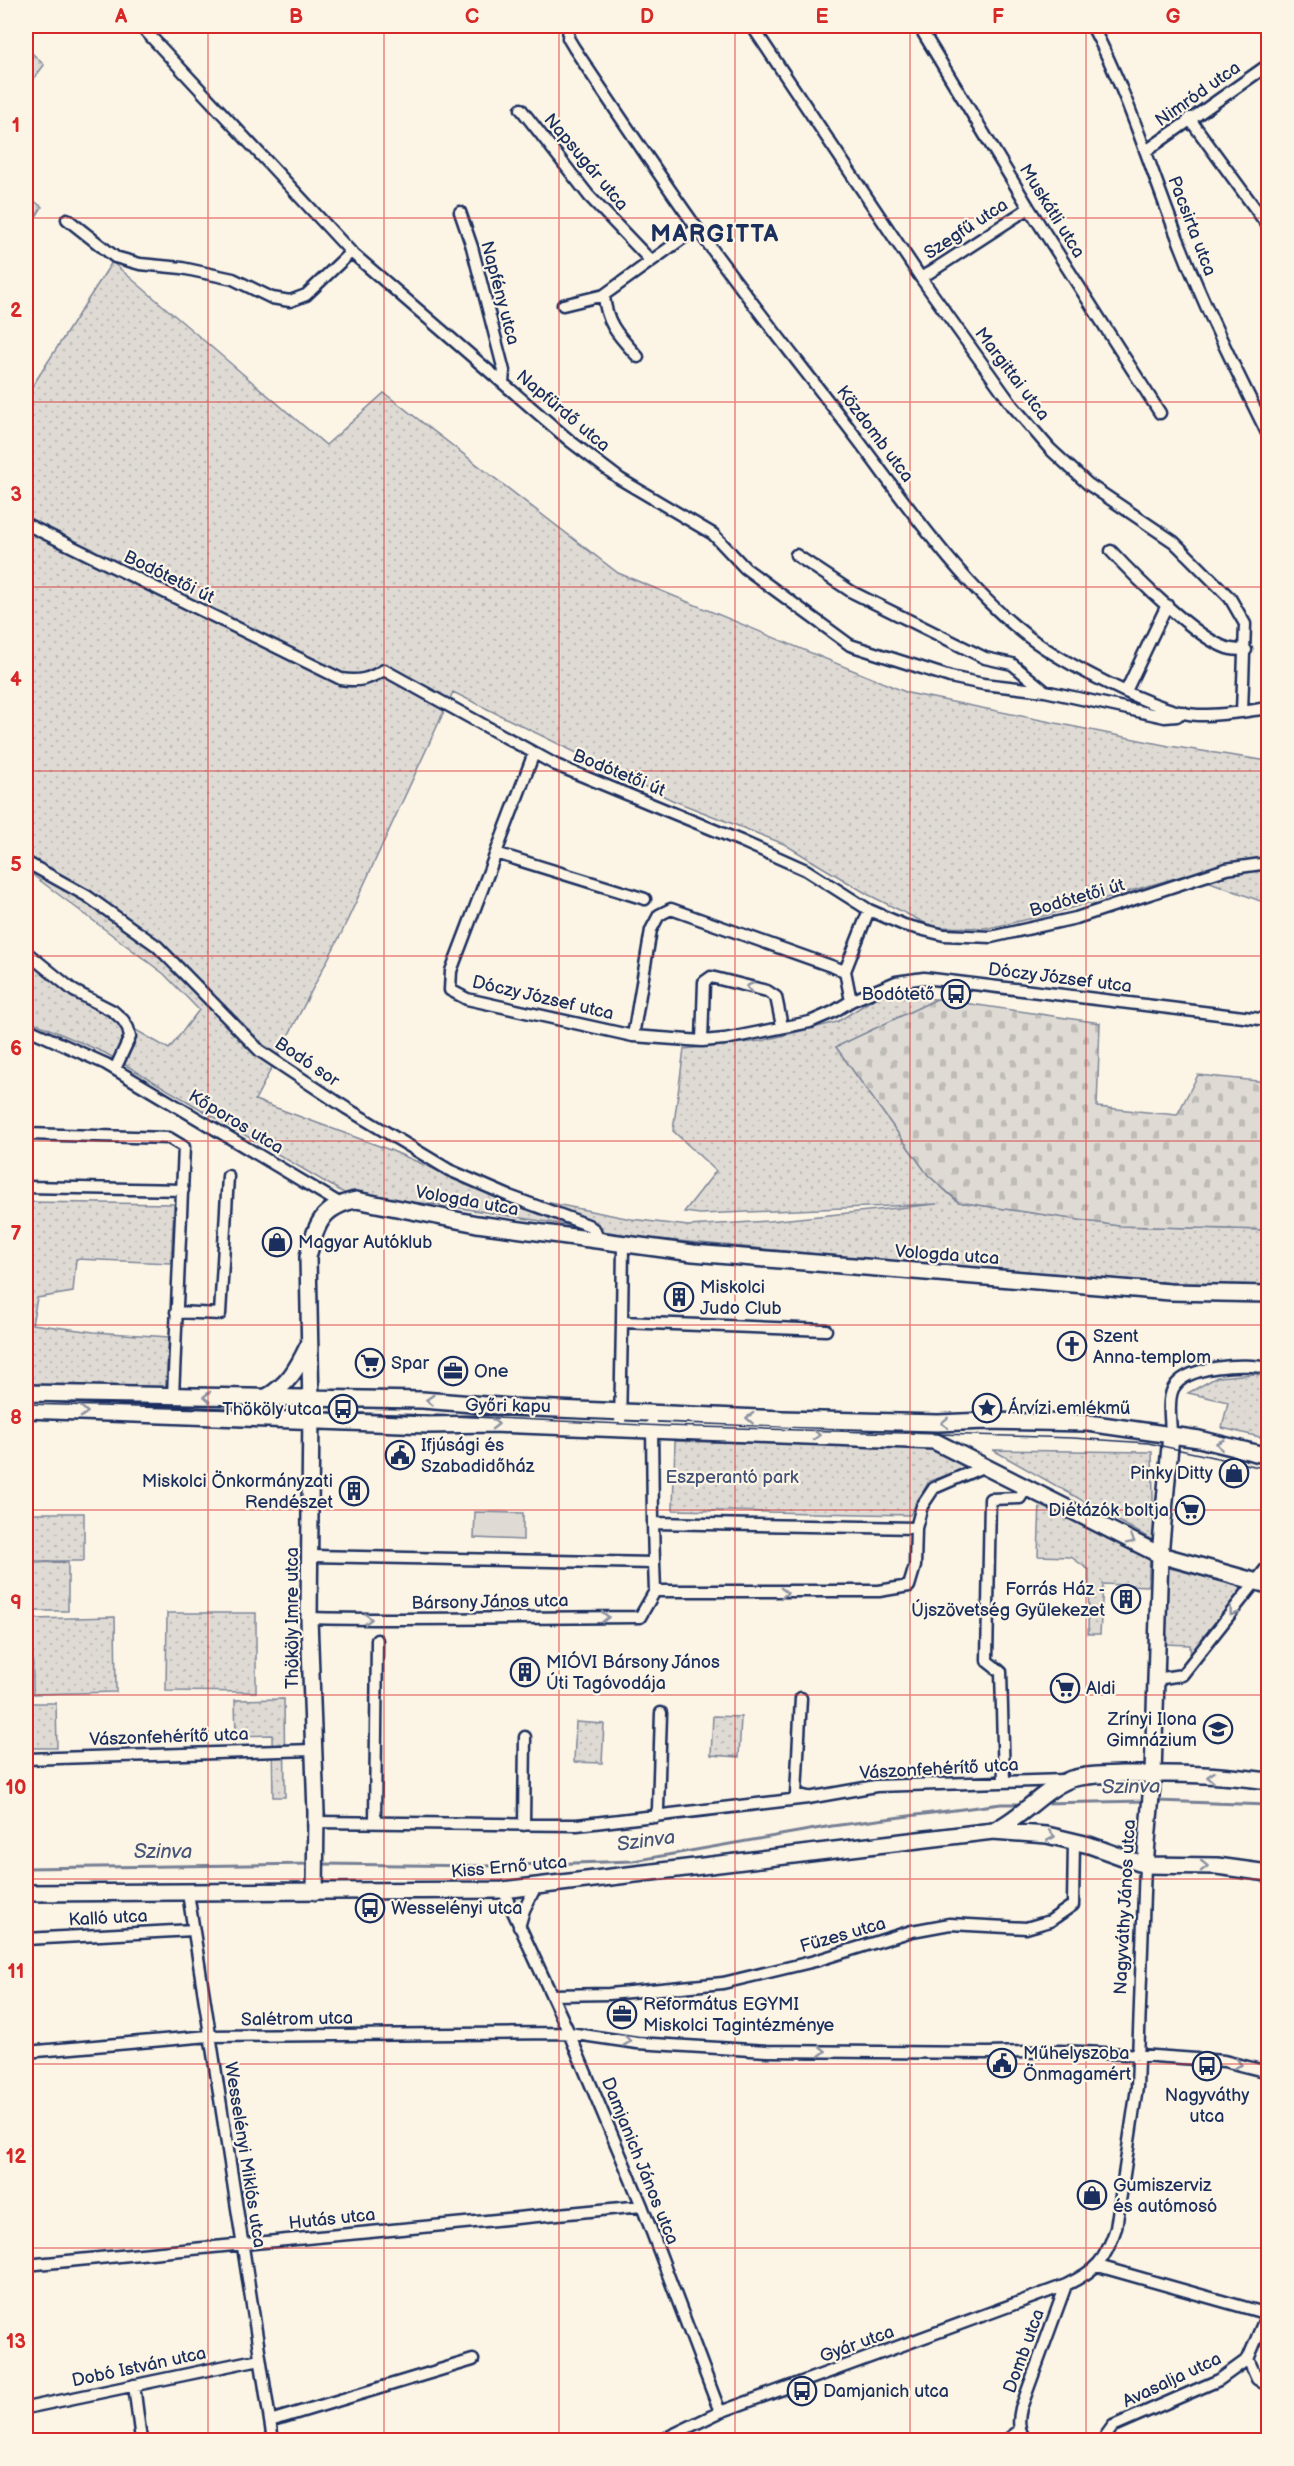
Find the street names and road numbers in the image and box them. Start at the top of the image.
street label: Nimród utca [1151,57,1245,131]
street label: Napsugár utca [539,109,633,215]
street label: Muskátli utca [1015,160,1089,262]
street label: Pacsirta utca [1163,173,1221,279]
street label: Szegfű utca [920,194,1012,264]
street label: Napfény utca [476,239,524,347]
street label: Margittai utca [970,323,1054,425]
street label: Napfürdő utca [512,366,614,456]
street label: Közdomb utca [832,382,918,486]
street label: Bodótetői út [120,546,218,608]
street label: Bodótetői út [570,745,669,801]
street label: Bodótetői út [1027,874,1127,922]
street label: Dóczy József utca [987,959,1133,997]
street label: Dóczy József utca [470,971,616,1025]
street label: Bodó sor [271,1033,344,1092]
street label: Kőporos utca [185,1085,287,1159]
street label: Vologda utca [414,1182,520,1220]
street label: Vologda utca [894,1241,1000,1269]
street label: Győri kapu [465,1395,551,1417]
street label: Thököly Imre utca [282,1547,303,1689]
street label: Bársony János utca [411,1590,569,1614]
street label: Vászonfehérítő utca [89,1724,249,1750]
street label: Vászonfehérítő utca [859,1754,1019,1784]
street label: Nagyváthy János utca [1110,1819,1140,1995]
street label: Kiss Ernő utca [450,1851,568,1883]
street label: Kalló utca [68,1905,148,1931]
street label: Füzes utca [798,1913,888,1957]
street label: Salétrom utca [241,2008,353,2030]
street label: Wesselényi Miklós utca [220,2061,270,2249]
street label: Damjanich János utca [597,2074,683,2248]
street label: Hutás utca [288,2204,376,2234]
street label: Domb utca [999,2306,1049,2396]
street label: Gyár utca [817,2321,897,2367]
street label: Dobó István utca [70,2343,208,2391]
street label: Avasalja utca [1119,2348,1225,2412]

